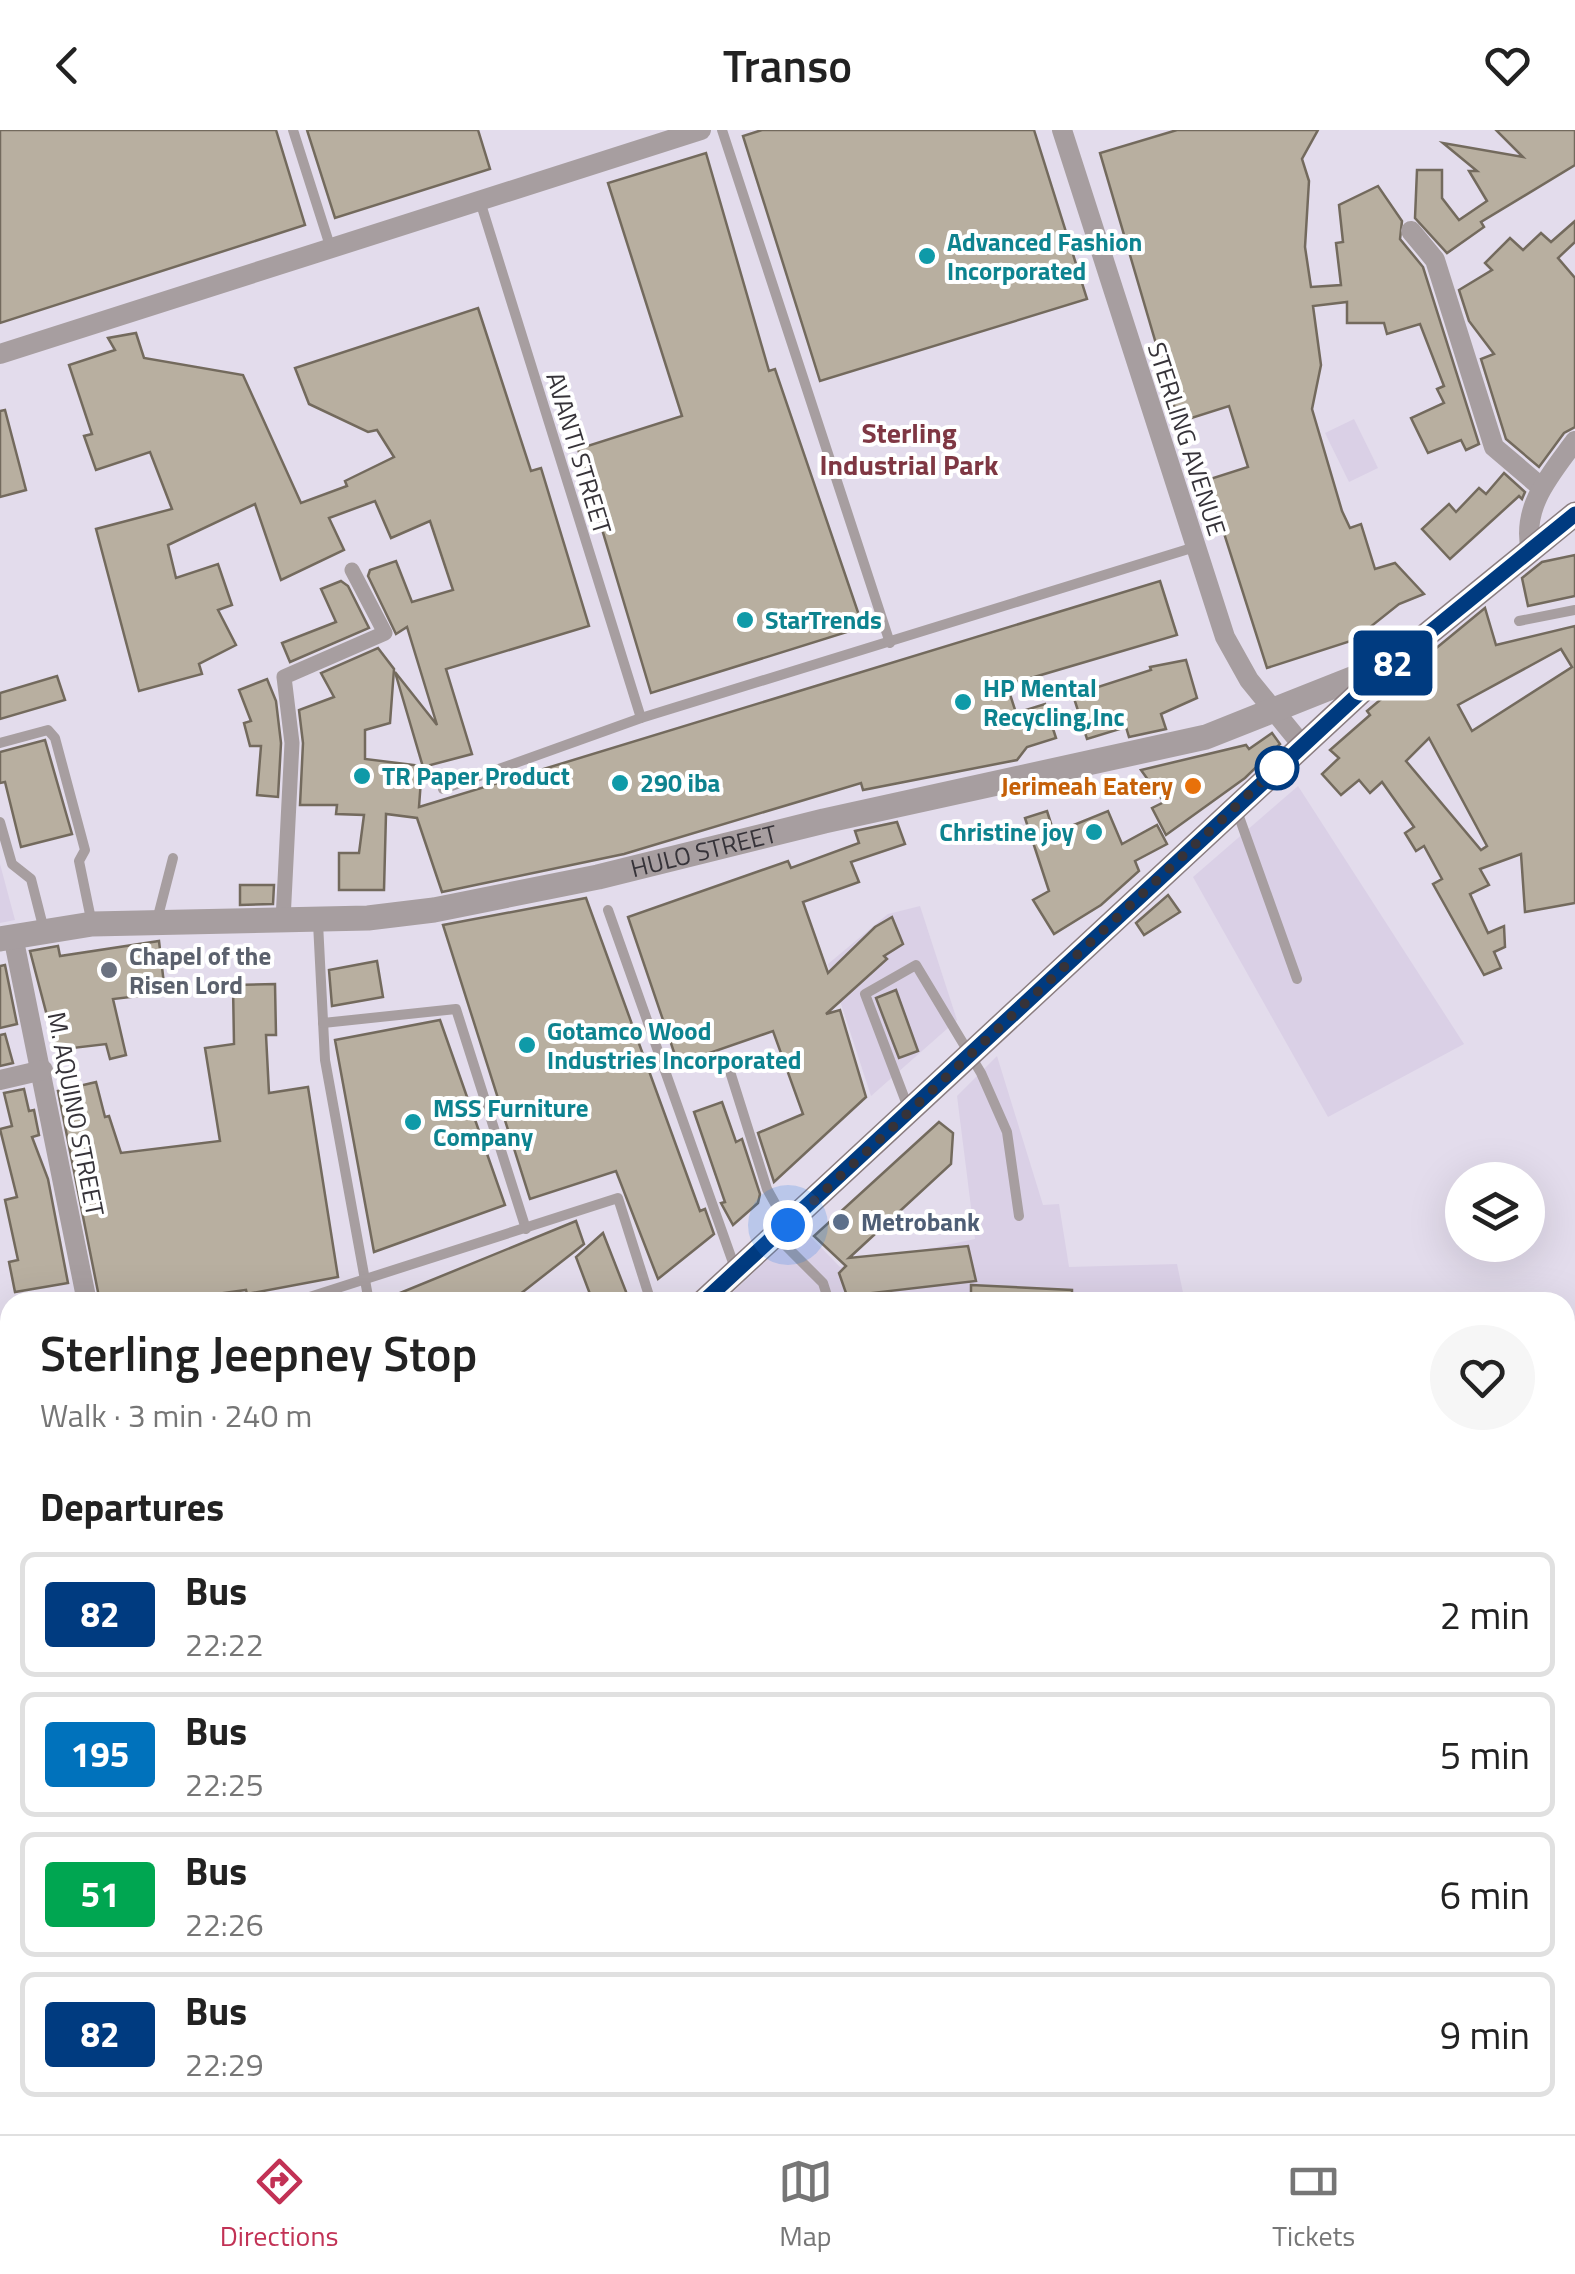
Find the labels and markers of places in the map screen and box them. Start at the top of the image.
place label: Advanced Fashion Incorporated [947,223,1142,290]
marker: Advanced Fashion Incorporated [916,245,938,267]
place label: StarTrends [765,601,882,639]
marker: StarTrends [734,609,756,631]
place label: HP Mental Recycling,Inc [983,669,1125,736]
marker: HP Mental Recycling,Inc [952,691,974,713]
unlabelled marker [1256,747,1298,789]
place label: TR Paper Product [382,757,570,795]
place label: 290 iba [640,764,720,802]
marker: TR Paper Product [351,765,373,787]
place label: Jerimeah Eatery [1001,767,1173,805]
marker: 290 iba [609,772,631,794]
marker: Jerimeah Eatery [1182,775,1204,797]
place label: Christine joy [939,813,1074,851]
marker: Christine joy [1083,821,1105,843]
place label: Chapel of the Risen Lord [129,937,271,1004]
marker: Chapel of the Risen Lord [98,959,120,981]
place label: Gotamco Wood Industries Incorporated [547,1012,801,1079]
marker: Gotamco Wood Industries Incorporated [516,1034,538,1056]
place label: MSS Furniture Company [433,1089,588,1156]
marker: MSS Furniture Company [402,1111,424,1133]
place label: Metrobank [861,1203,980,1241]
marker: Metrobank [830,1211,852,1233]

